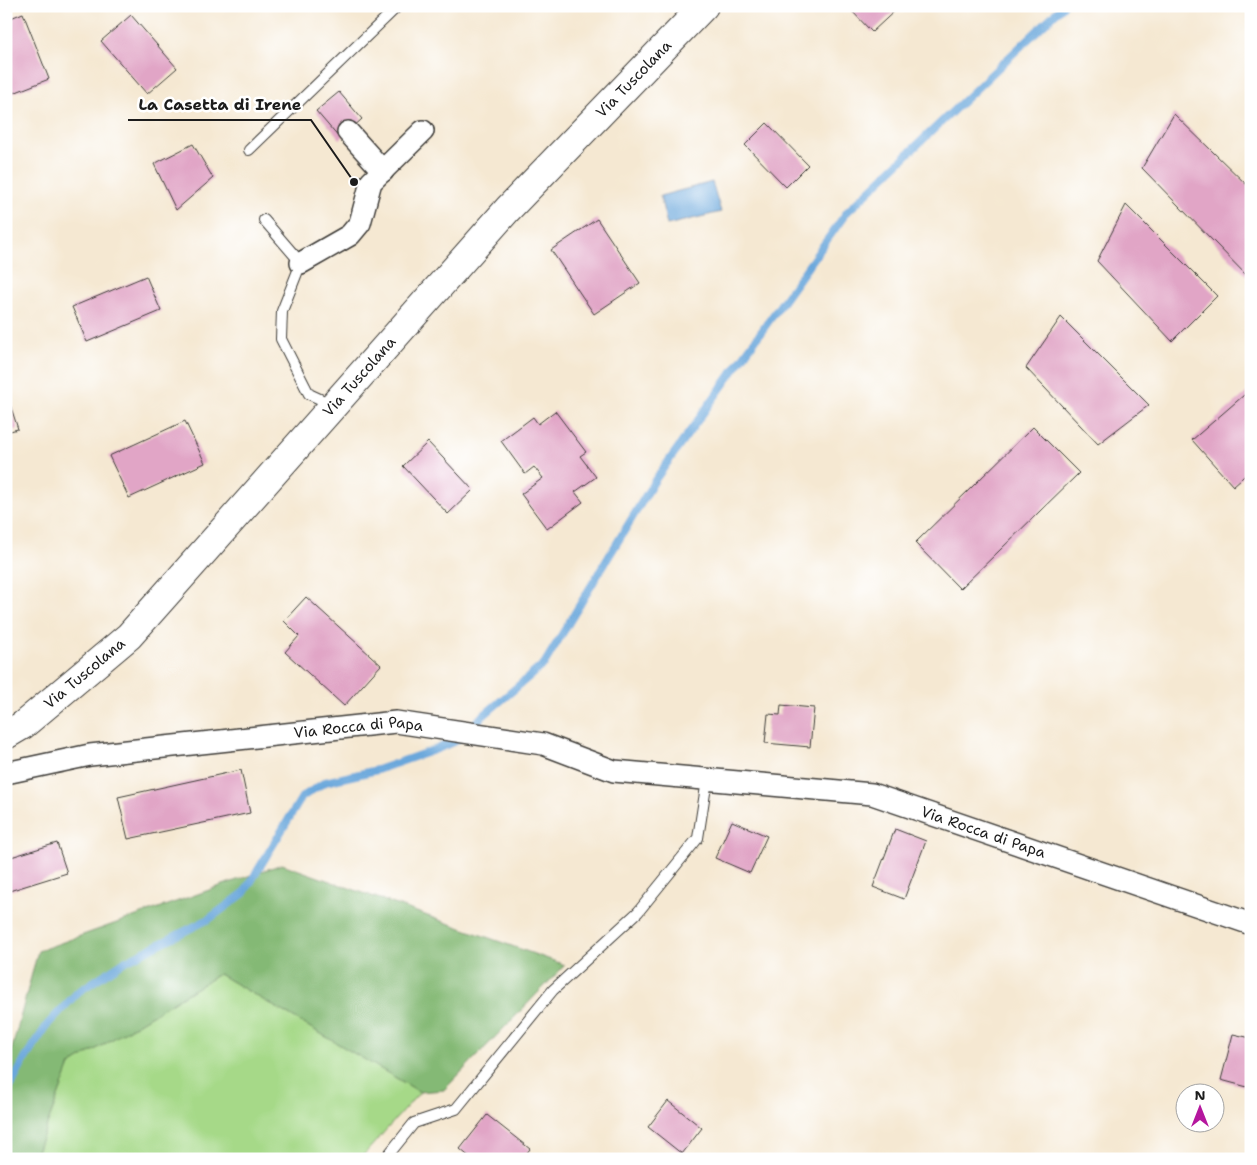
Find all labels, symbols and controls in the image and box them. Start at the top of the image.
street label: Via Tuscolana [592,35,676,122]
callout: La Casetta di Irene [128,89,311,120]
text: La Casetta di Irene [139,94,302,115]
street label: Via Tuscolana [318,332,401,421]
street label: Via Tuscolana [40,633,130,713]
street label: Via Rocca di Papa [293,712,425,743]
street label: Via Rocca di Papa [918,802,1049,863]
north arrow [1174,1082,1224,1132]
text: N [1194,1086,1206,1104]

